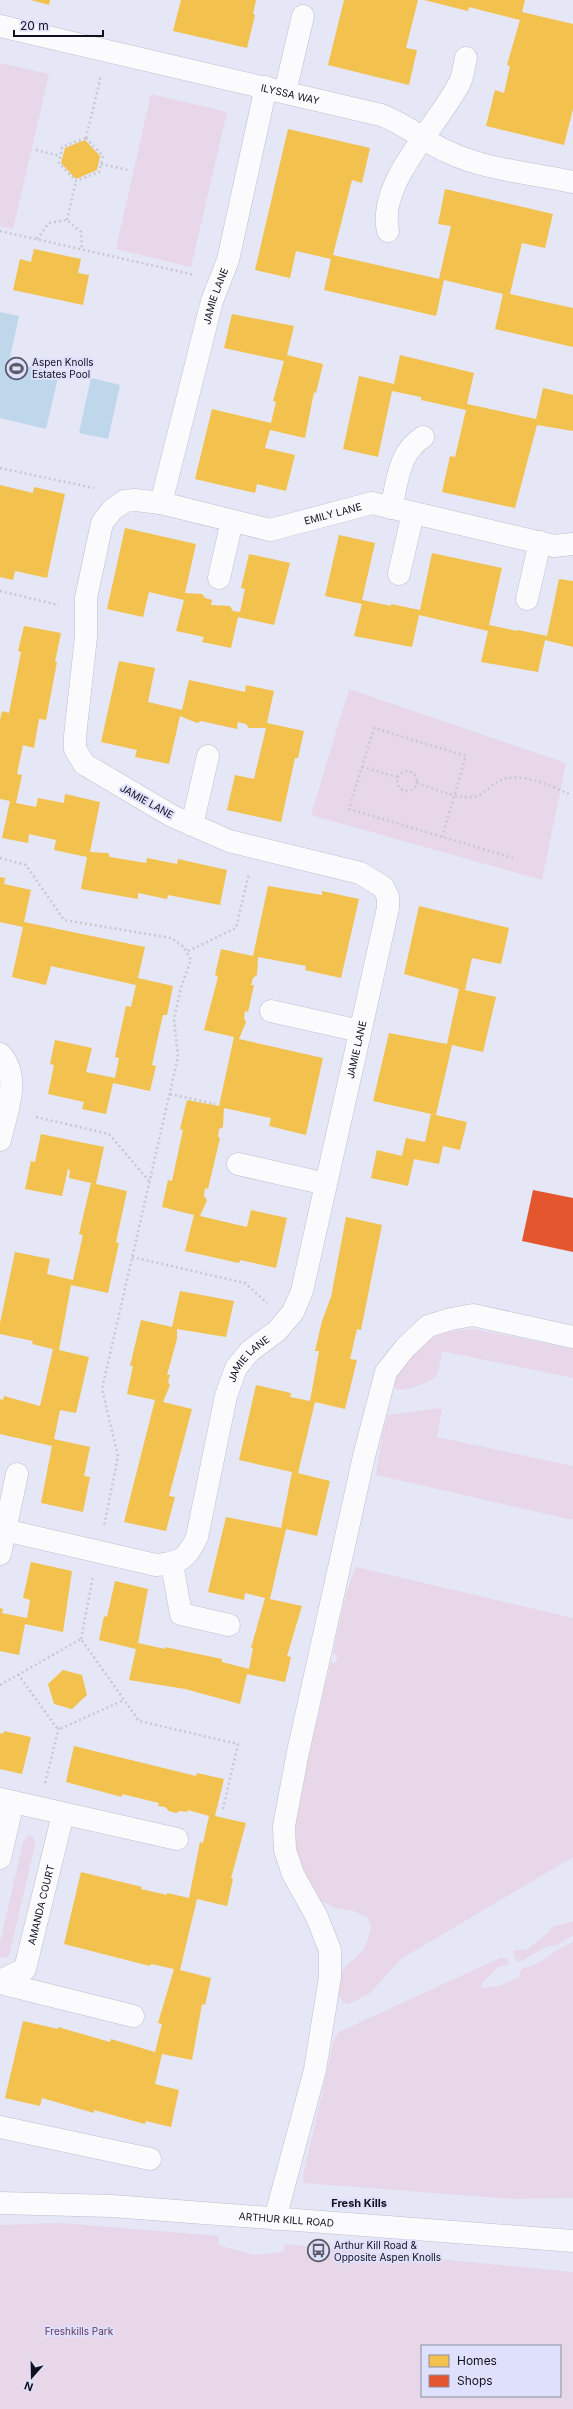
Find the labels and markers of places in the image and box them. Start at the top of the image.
sports icon: Aspen Knolls Estates Pool [4,355,30,381]
place label: Aspen Knolls Estates Pool [32,356,94,380]
bus stop icon: Arthur Kill Road & Opposite Aspen Knolls [306,2238,332,2264]
place label: Arthur Kill Road & Opposite Aspen Knolls [334,2239,441,2263]

